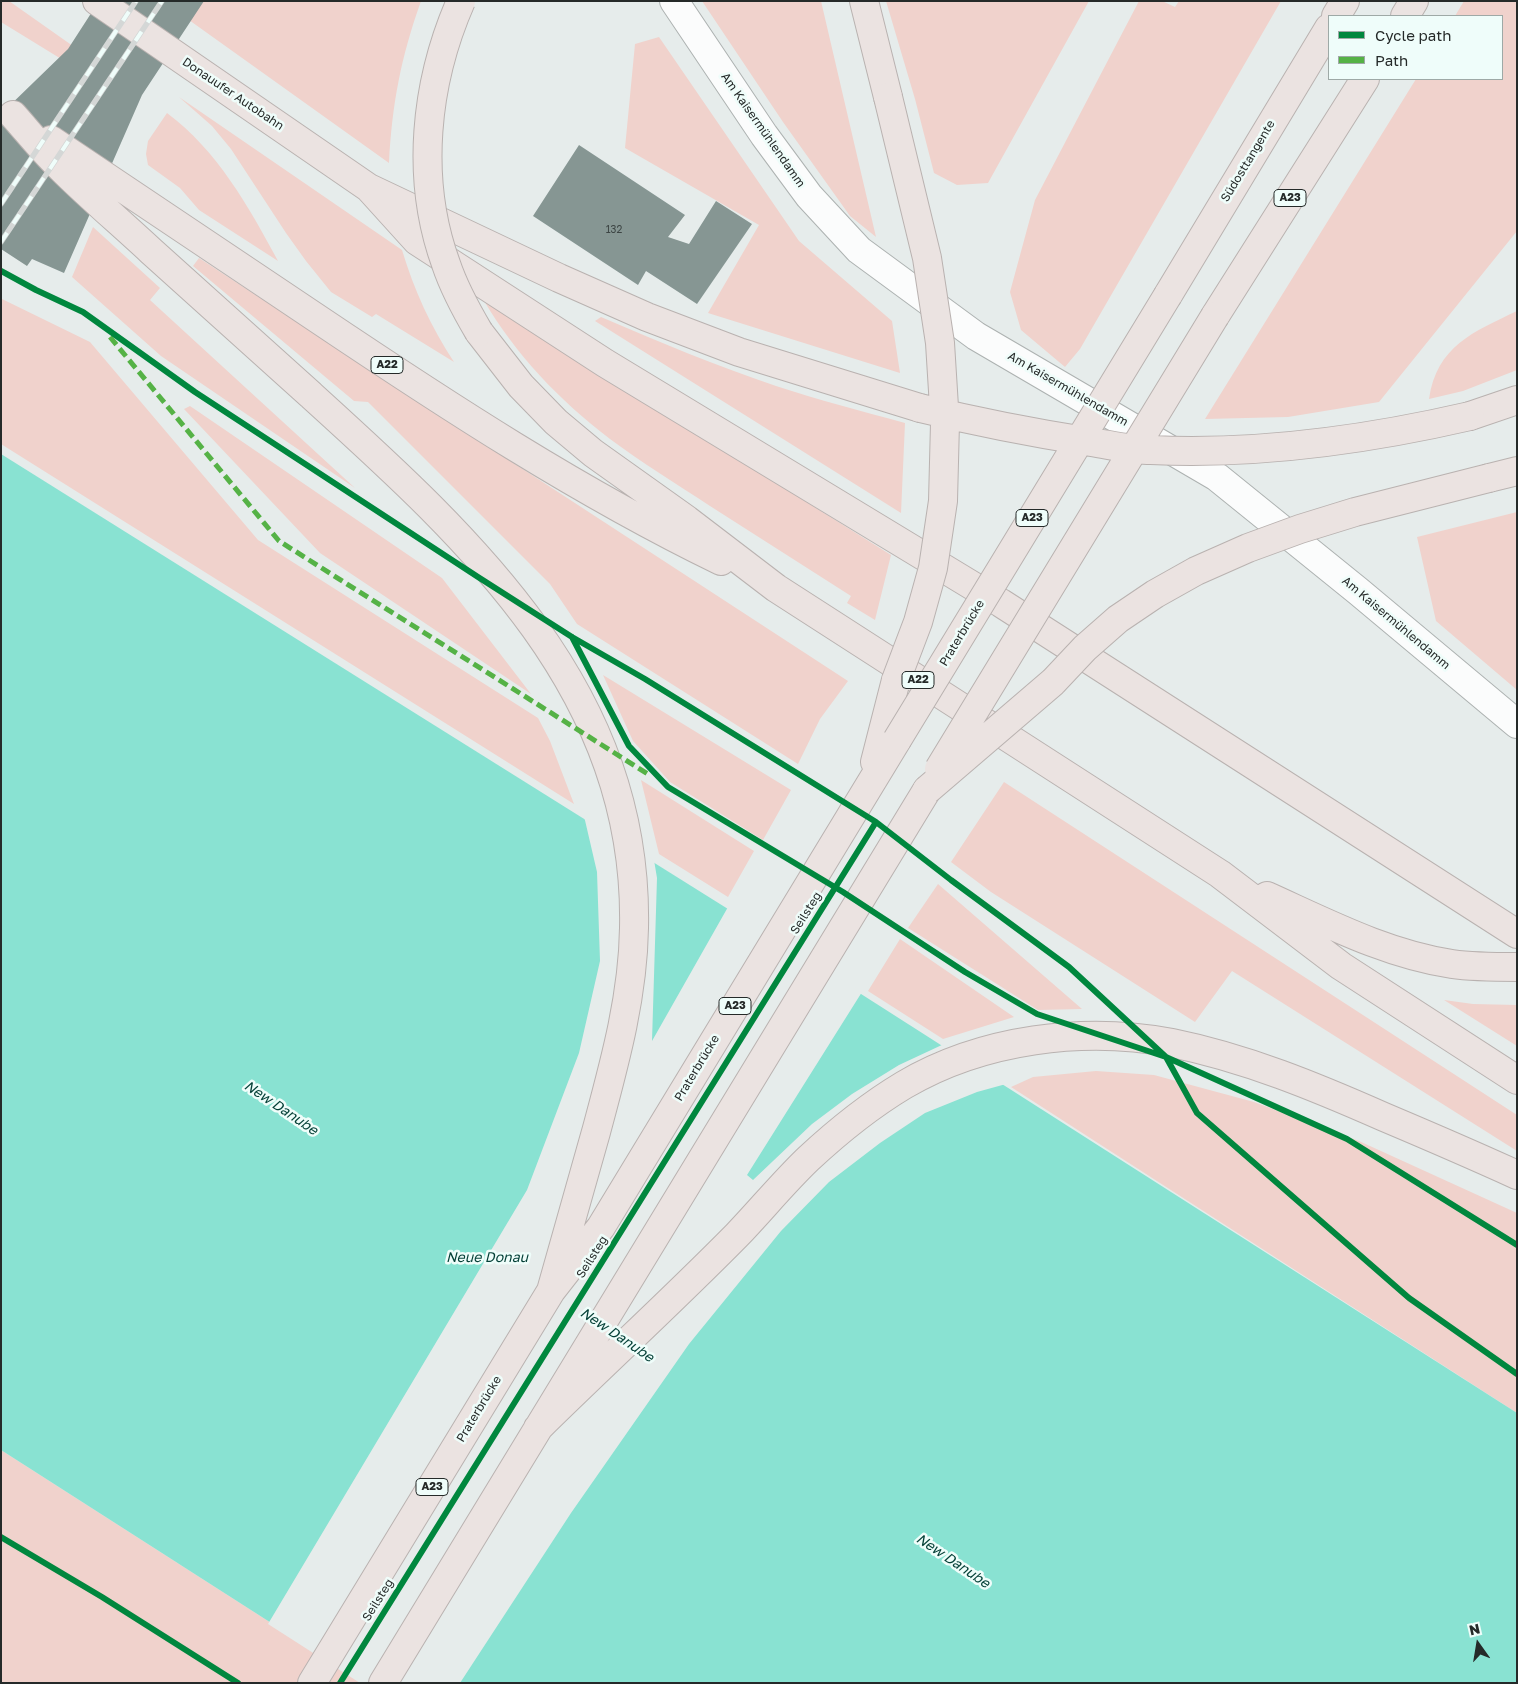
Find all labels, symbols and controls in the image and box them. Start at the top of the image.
legend [1328,15,1503,80]
text: Cycle path [1375,26,1451,44]
text: Path [1375,51,1408,69]
street label: Donauufer Autobahn [180,55,286,133]
street label: Am Kaisermühlendamm [718,70,808,190]
street label: Südosttangente [1218,117,1278,205]
road number: A23 [1274,190,1306,207]
house number: 132 [606,224,622,236]
street label: Am Kaisermühlendamm [1005,349,1131,429]
road number: A22 [371,356,403,374]
road number: A23 [1016,509,1048,526]
street label: Am Kaisermühlendamm [1339,574,1453,672]
street label: Praterbrücke [937,597,987,669]
road number: A22 [902,672,934,688]
street label: Seilsteg [787,889,825,937]
road number: A23 [719,998,751,1014]
street label: Praterbrücke [672,1032,722,1104]
water label: New Danube [241,1077,321,1139]
street label: Seilsteg [573,1233,611,1281]
water label: Neue Donau [446,1250,528,1266]
water label: New Danube [577,1304,657,1366]
street label: Praterbrücke [454,1373,504,1445]
road number: A23 [416,1478,448,1495]
water label: New Danube [913,1530,993,1592]
street label: Seilsteg [359,1576,397,1624]
north arrow [1453,1619,1503,1669]
text: N [1467,1619,1482,1638]

